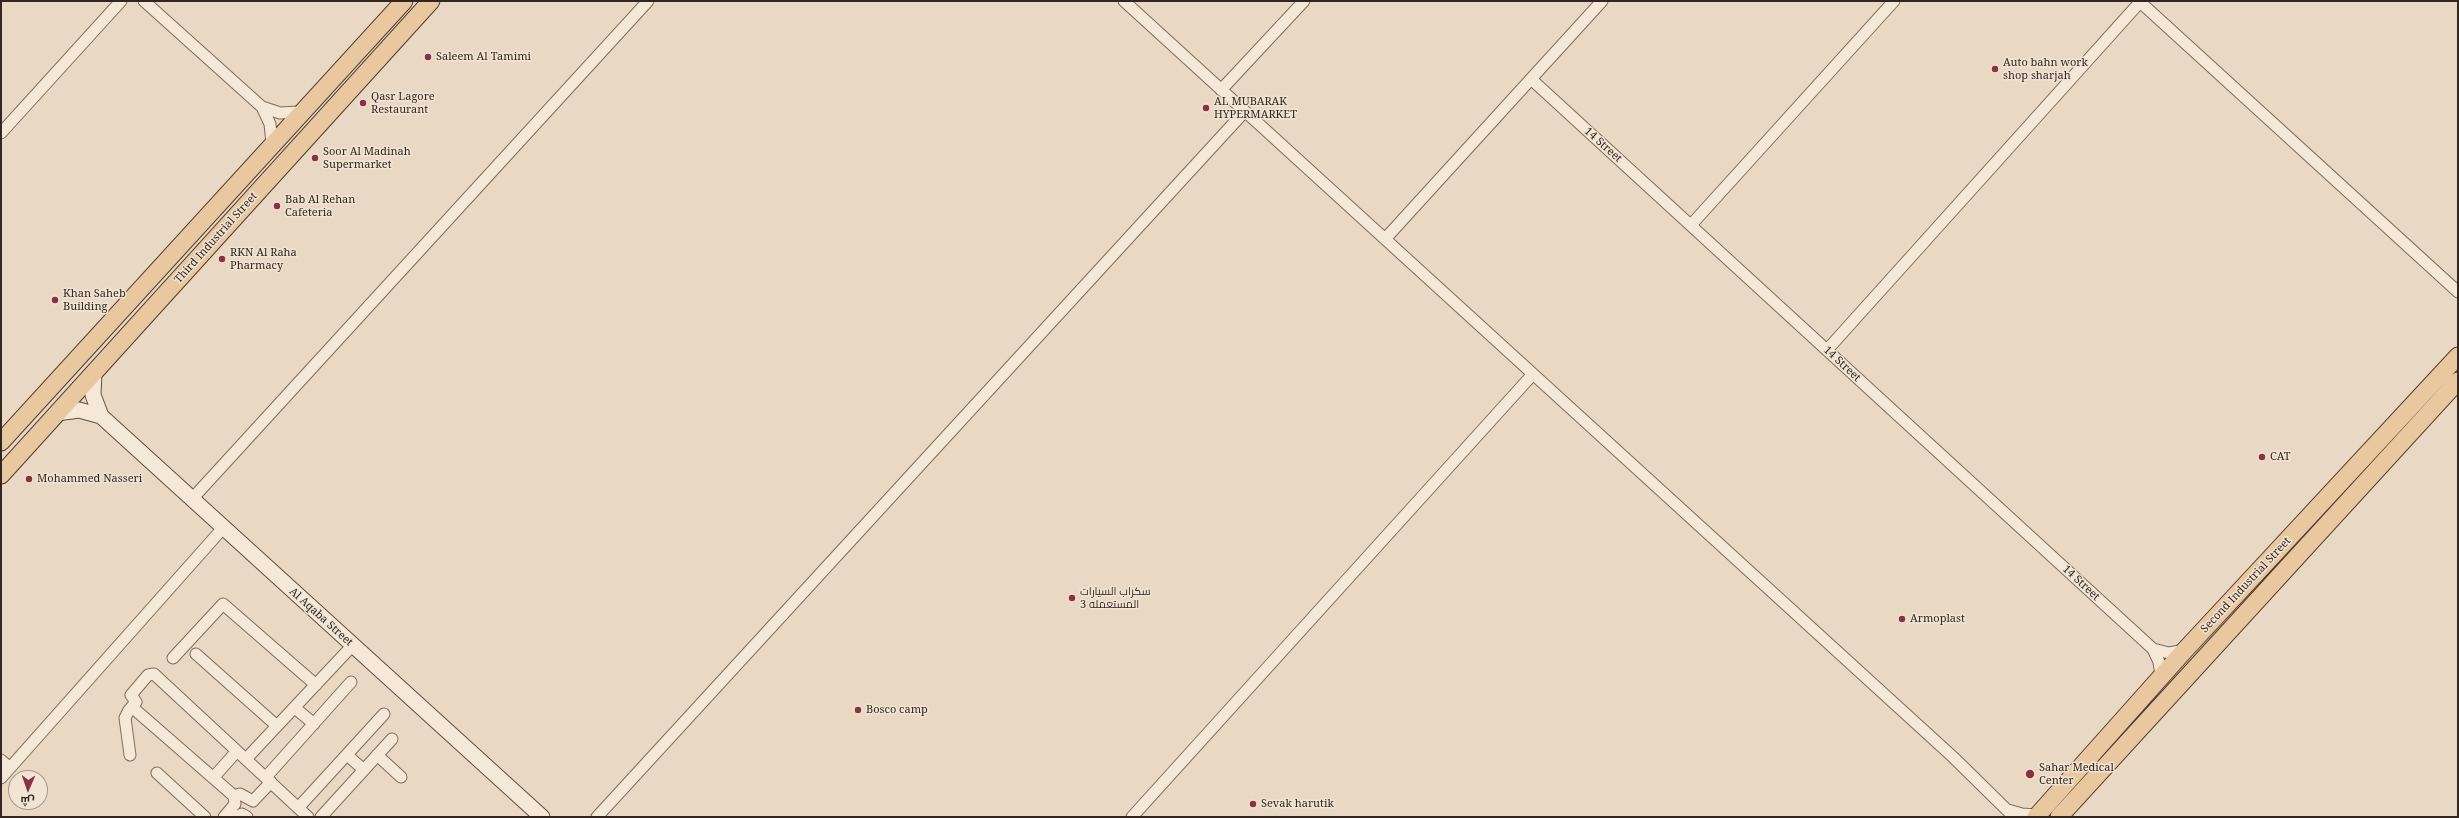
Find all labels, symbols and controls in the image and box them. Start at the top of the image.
place label: Saleem Al Tamimi [436,50,531,64]
marker: Saleem Al Tamimi [423,52,433,62]
place label: Auto bahn work shop sharjah [2003,56,2088,82]
marker: Auto bahn work shop sharjah [1990,64,2000,74]
place label: Qasr Lagore Restaurant [371,90,435,116]
place label: AL MUBARAK HYPERMARKET [1214,95,1297,121]
marker: Qasr Lagore Restaurant [358,98,368,108]
marker: AL MUBARAK HYPERMARKET [1201,103,1211,113]
street label: 14 Street [1582,125,1624,165]
place label: Soor Al Madinah Supermarket [323,145,411,171]
marker: Soor Al Madinah Supermarket [310,153,320,163]
street label: Third Industrial Street [172,190,260,286]
place label: Bab Al Rehan Cafeteria [285,193,355,219]
marker: Bab Al Rehan Cafeteria [272,201,282,211]
place label: RKN Al Raha Pharmacy [230,246,297,272]
marker: RKN Al Raha Pharmacy [217,254,227,264]
place label: Khan Saheb Building [63,287,126,313]
marker: Khan Saheb Building [50,295,60,305]
street label: 14 Street [1821,344,1863,384]
place label: CAT [2270,450,2291,464]
marker: CAT [2257,452,2267,462]
place label: Mohammed Nasseri [37,472,142,486]
marker: Mohammed Nasseri [24,474,34,484]
street label: Second Industrial Street [2198,534,2294,636]
street label: 14 Street [2060,563,2102,603]
street label: Al Aqaba Street [286,585,356,649]
place label: سكراب السيارات المستعمله 3 [1080,585,1151,611]
marker: سكراب السيارات المستعمله 3 [1067,593,1077,603]
place label: Armoplast [1910,612,1965,626]
marker: Armoplast [1897,614,1907,624]
place label: Bosco camp [866,703,928,717]
marker: Bosco camp [853,705,863,715]
place label: Sahar Medical Center [2039,761,2114,787]
marker: Sahar Medical Center [2024,768,2036,780]
north arrow [8,770,48,810]
text: ش [20,794,35,809]
place label: Sevak harutik [1261,797,1334,811]
marker: Sevak harutik [1248,799,1258,809]

